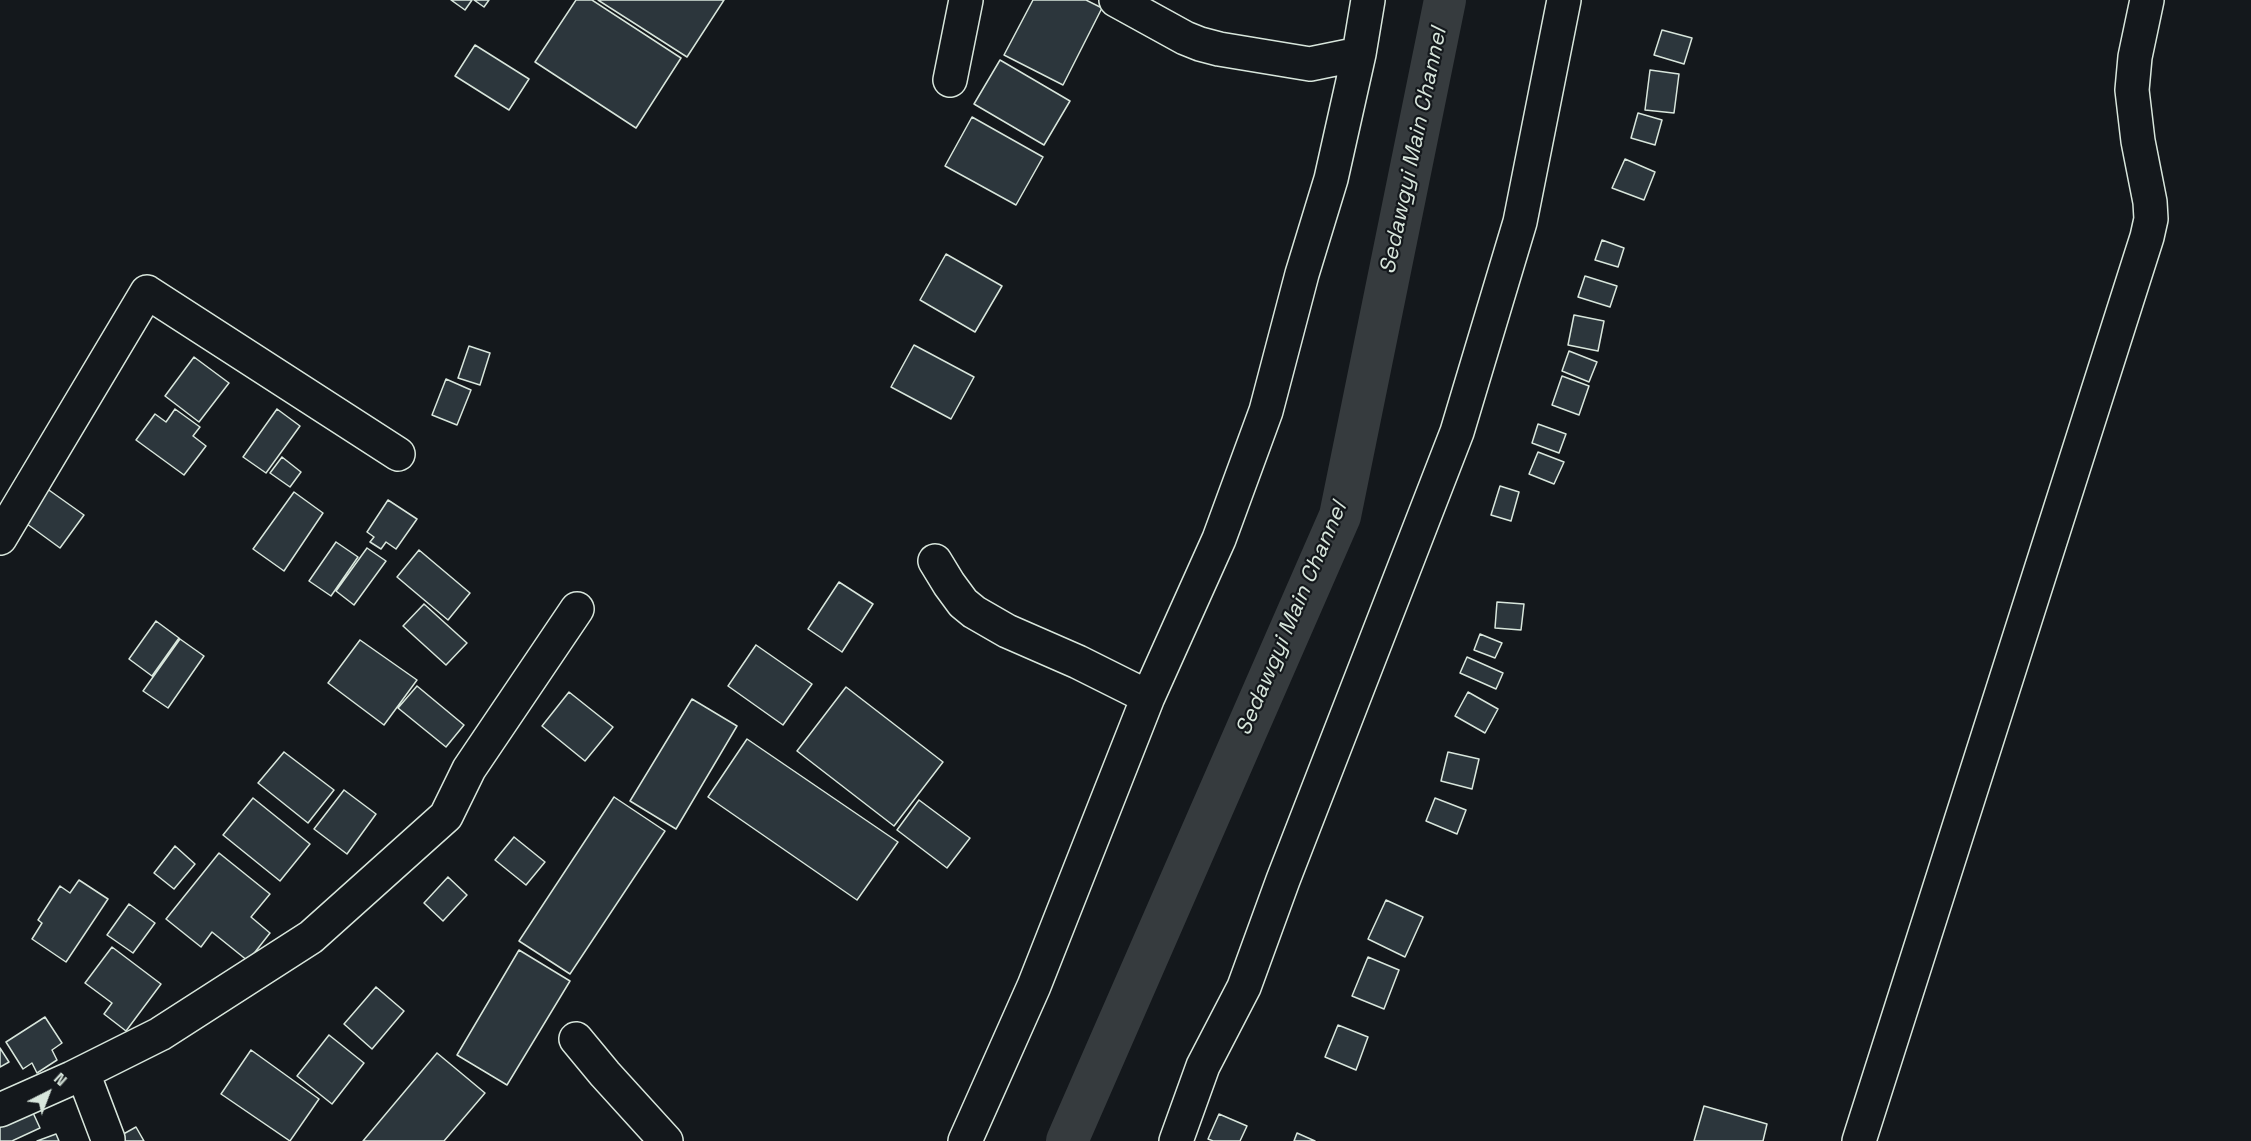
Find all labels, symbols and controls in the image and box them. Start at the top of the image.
water label: Sedawgyi Main Channel [1375,25,1453,277]
water label: Sedawgyi Main Channel [1231,498,1353,740]
north arrow [18,1063,78,1123]
text: N [49,1068,71,1091]

